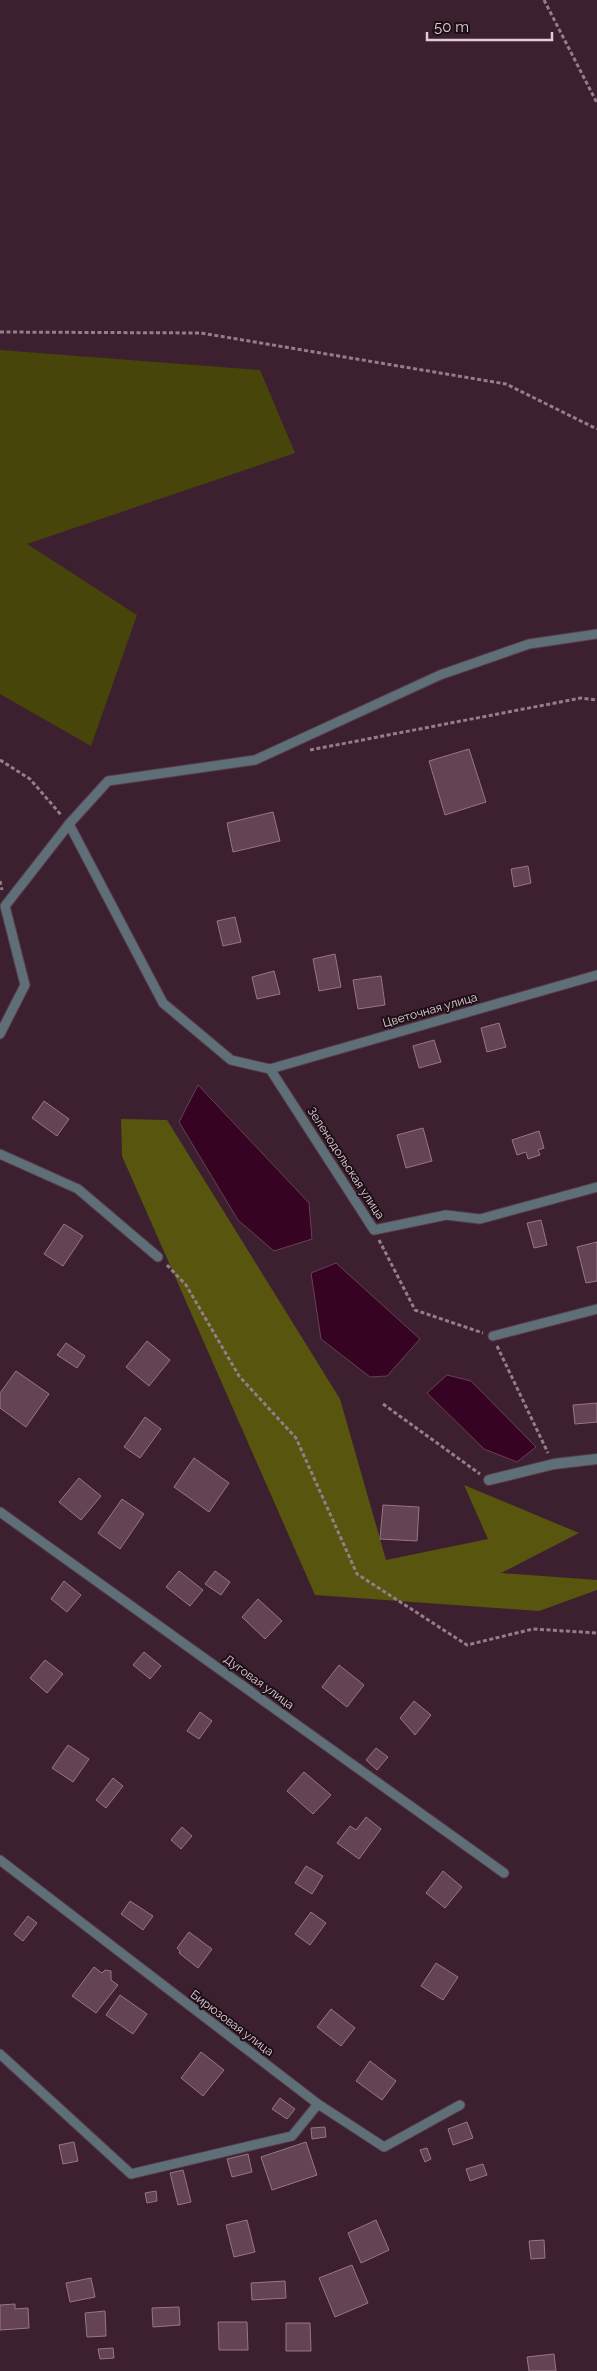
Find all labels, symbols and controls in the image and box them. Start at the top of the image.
scale bar [427,10,552,42]
text: 50 m [434,18,469,36]
street label: Цветочная улица [381,990,479,1030]
street label: Зеленодольская улица [305,1104,387,1222]
street label: Дуговая улица [221,1652,297,1712]
street label: Бирюзовая улица [188,1987,276,2059]

